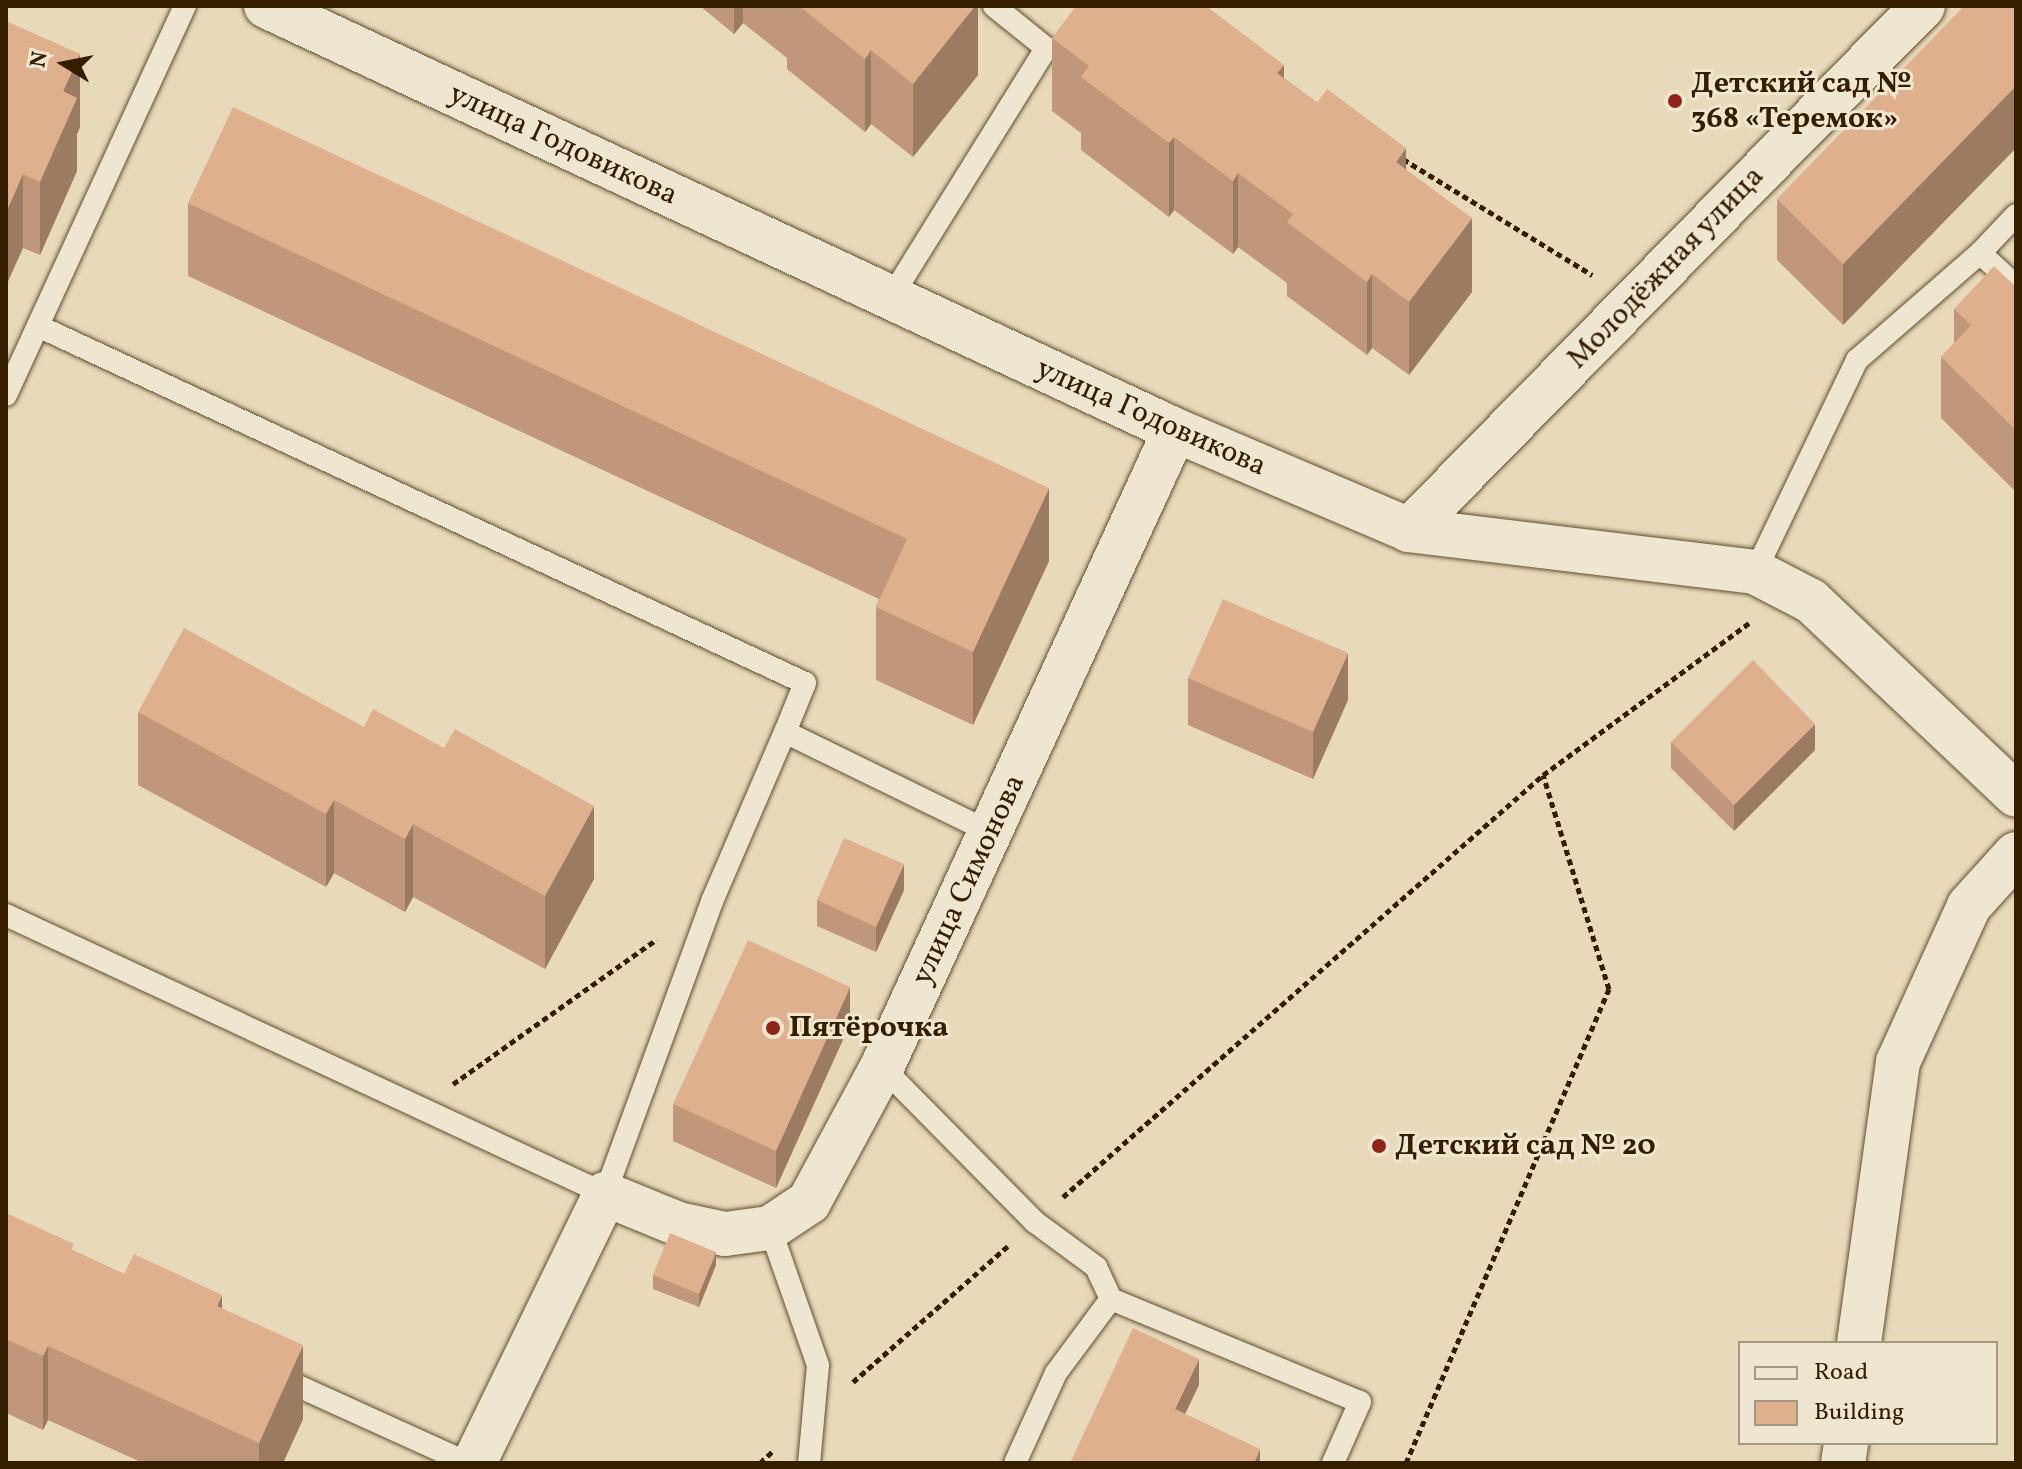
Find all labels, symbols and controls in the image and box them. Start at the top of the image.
north arrow [24,24,104,104]
text: N [23,49,57,70]
place label: Детский сад № 368 «Теремок» [1691,66,1912,136]
street label: улица Годовикова [443,76,683,214]
marker: Детский сад № 368 «Теремок» [1666,92,1684,110]
street label: Молодёжная улица [1560,159,1772,377]
street label: улица Годовикова [1030,351,1272,485]
street label: улица Симонова [904,769,1034,991]
place label: Пятёрочка [789,1010,949,1046]
marker: Пятёрочка [764,1019,782,1037]
place label: Детский сад № 20 [1395,1128,1656,1164]
marker: Детский сад № 20 [1370,1137,1388,1155]
legend [1738,1341,1998,1445]
text: Road [1814,1356,1868,1390]
text: Building [1814,1396,1904,1430]

